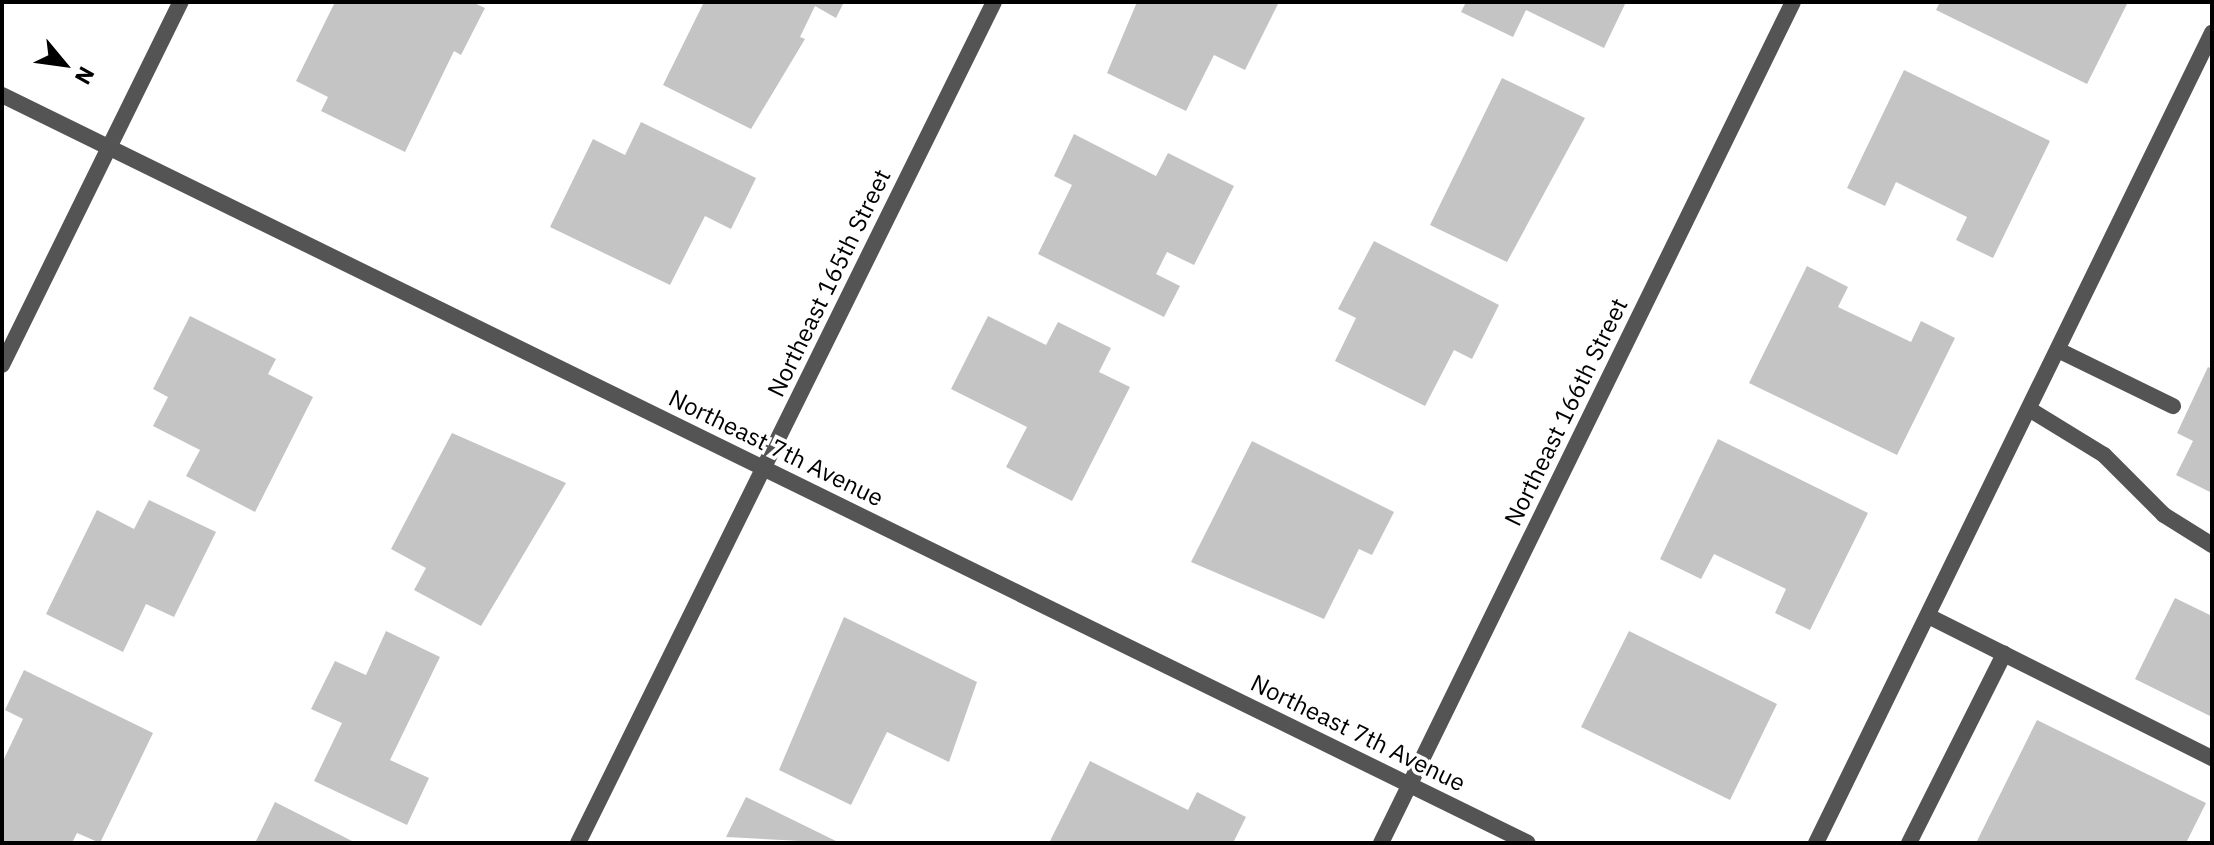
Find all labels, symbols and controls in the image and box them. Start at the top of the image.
north arrow [24,24,104,104]
text: N [69,62,102,90]
street label: Northeast 165th Street [761,164,897,402]
street label: Northeast 166th Street [1498,293,1634,531]
street label: Northeast 7th Avenue [664,383,888,513]
street label: Northeast 7th Avenue [1246,668,1470,798]

